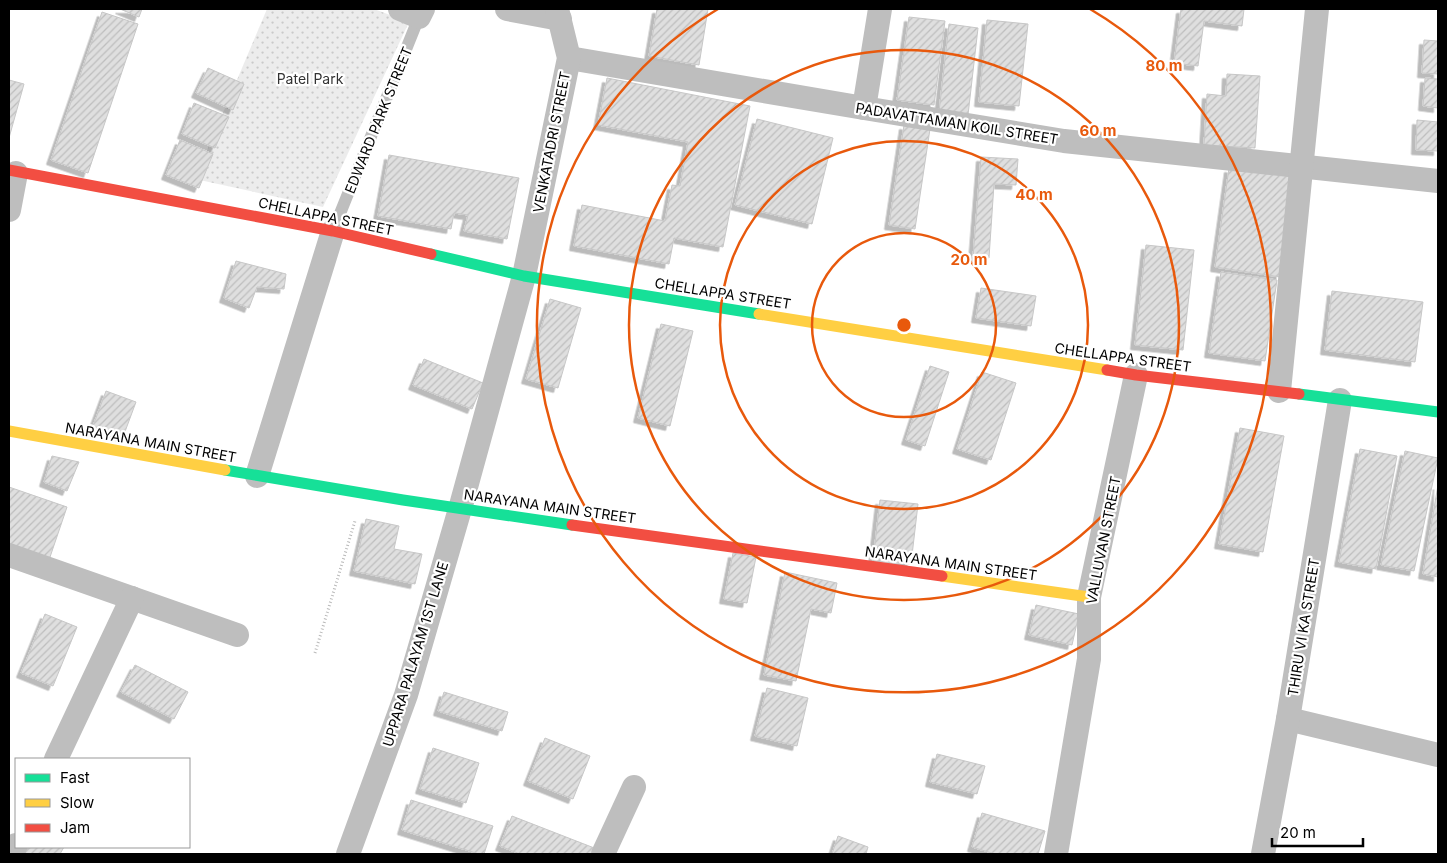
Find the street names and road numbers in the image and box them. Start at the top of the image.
street label: EDWARD PARK STREET [341,44,415,196]
street label: VENKATADRI STREET [529,70,573,214]
street label: PADAVATTAMAN KOIL STREET [855,99,1059,147]
street label: CHELLAPPA STREET [257,193,395,239]
street label: CHELLAPPA STREET [654,274,792,312]
street label: CHELLAPPA STREET [1054,339,1192,375]
street label: NARAYANA MAIN STREET [64,419,238,465]
street label: VALLUVAN STREET [1082,474,1124,606]
street label: NARAYANA MAIN STREET [463,486,637,526]
street label: NARAYANA MAIN STREET [864,543,1038,583]
street label: THIRU VI KA STREET [1284,557,1322,697]
street label: UPPARA PALAYAM 1ST LANE [379,559,451,749]

